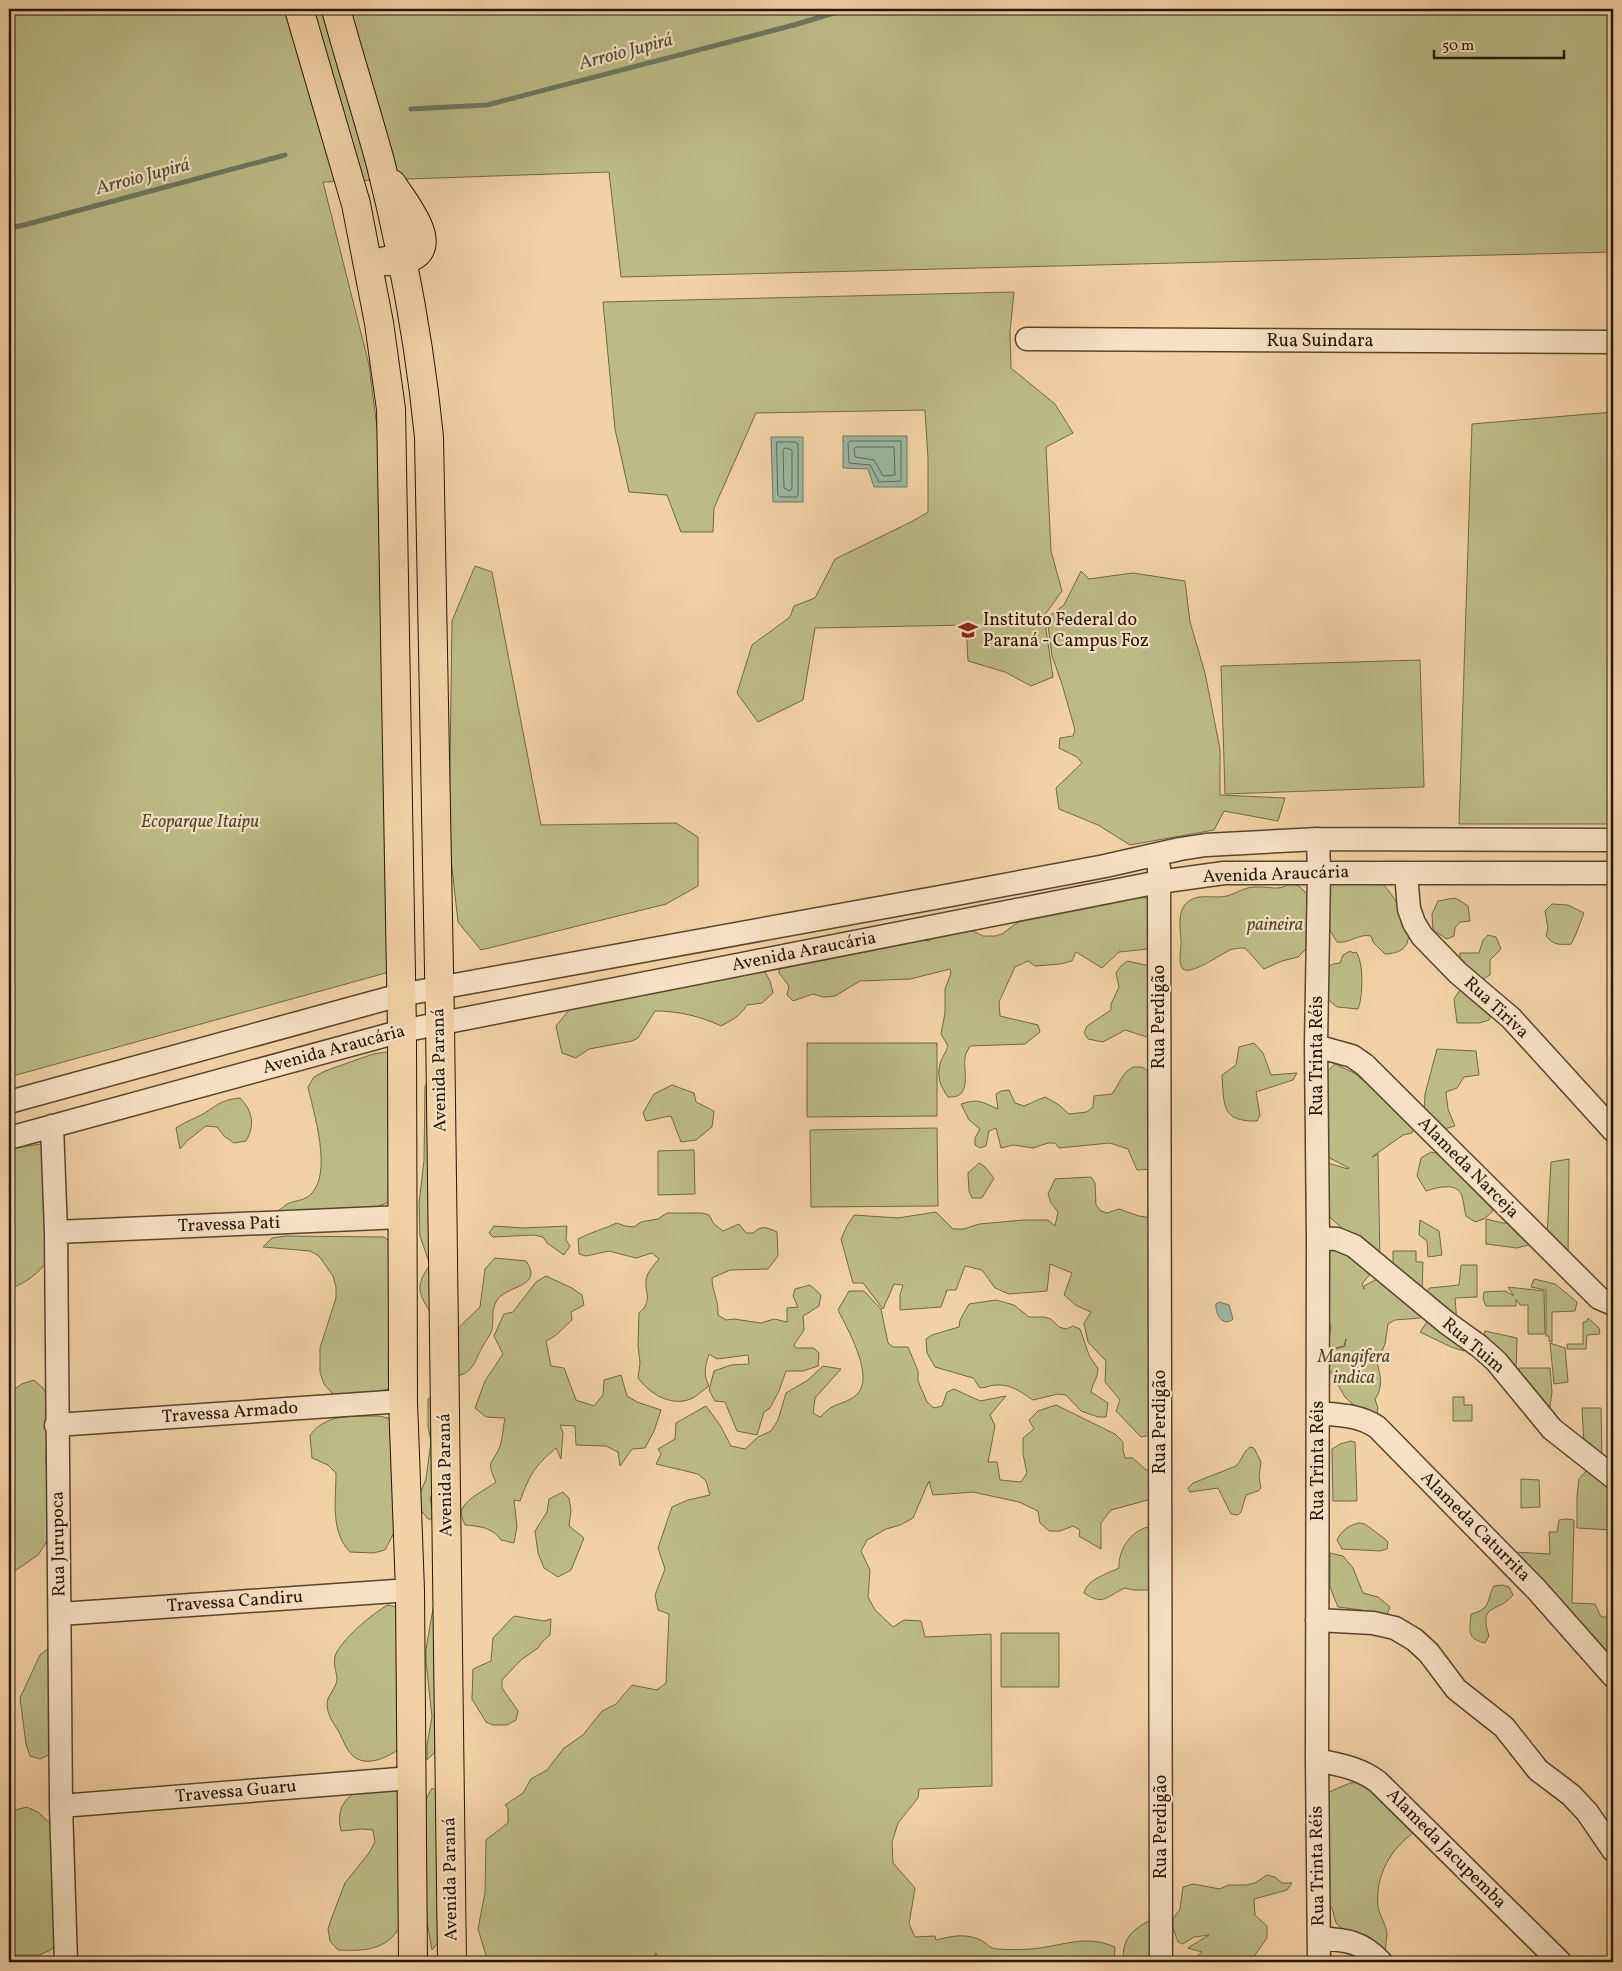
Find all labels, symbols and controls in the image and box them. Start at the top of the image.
water label: Arroio Jupirá [575,27,676,77]
scale bar [1434,28,1564,60]
text: 50 m [1442,36,1474,57]
water label: Arroio Jupirá [92,152,193,202]
street label: Rua Suindara [1267,329,1373,354]
place label: Instituto Federal do Paraná - Campus Foz [983,608,1149,654]
school or university icon: Instituto Federal do Paraná - Campus Foz [957,619,979,641]
park label: Ecoparque Itaipu [141,810,259,835]
street label: Avenida Araucária [1202,860,1350,890]
park label: paineira [1247,913,1303,938]
street label: Avenida Araucária [730,926,878,978]
street label: Rua Perdigão [1147,965,1172,1069]
street label: Rua Tiriva [1458,971,1534,1045]
street label: Rua Trinta Réis [1305,996,1330,1116]
street label: Avenida Paraná [426,1008,454,1132]
street label: Avenida Araucária [260,1019,408,1081]
street label: Alameda Narceja [1412,1112,1524,1224]
street label: Travessa Pati [177,1211,281,1239]
street label: Rua Tuim [1436,1312,1510,1380]
park label: Mangifera indica [1317,1345,1390,1391]
street label: Rua Perdigão [1148,1370,1173,1474]
street label: Travessa Armado [161,1396,299,1430]
street label: Rua Trinta Réis [1306,1401,1331,1521]
street label: Avenida Paraná [432,1413,460,1537]
street label: Alameda Caturrita [1414,1466,1536,1588]
street label: Rua Jurupoca [46,1491,72,1597]
street label: Travessa Candiru [166,1585,304,1619]
street label: Travessa Guaru [174,1774,298,1810]
street label: Rua Perdigão [1149,1775,1174,1879]
street label: Alameda Jacupemba [1380,1783,1512,1915]
street label: Rua Trinta Réis [1304,1806,1332,1926]
street label: Avenida Paraná [437,1817,465,1941]

